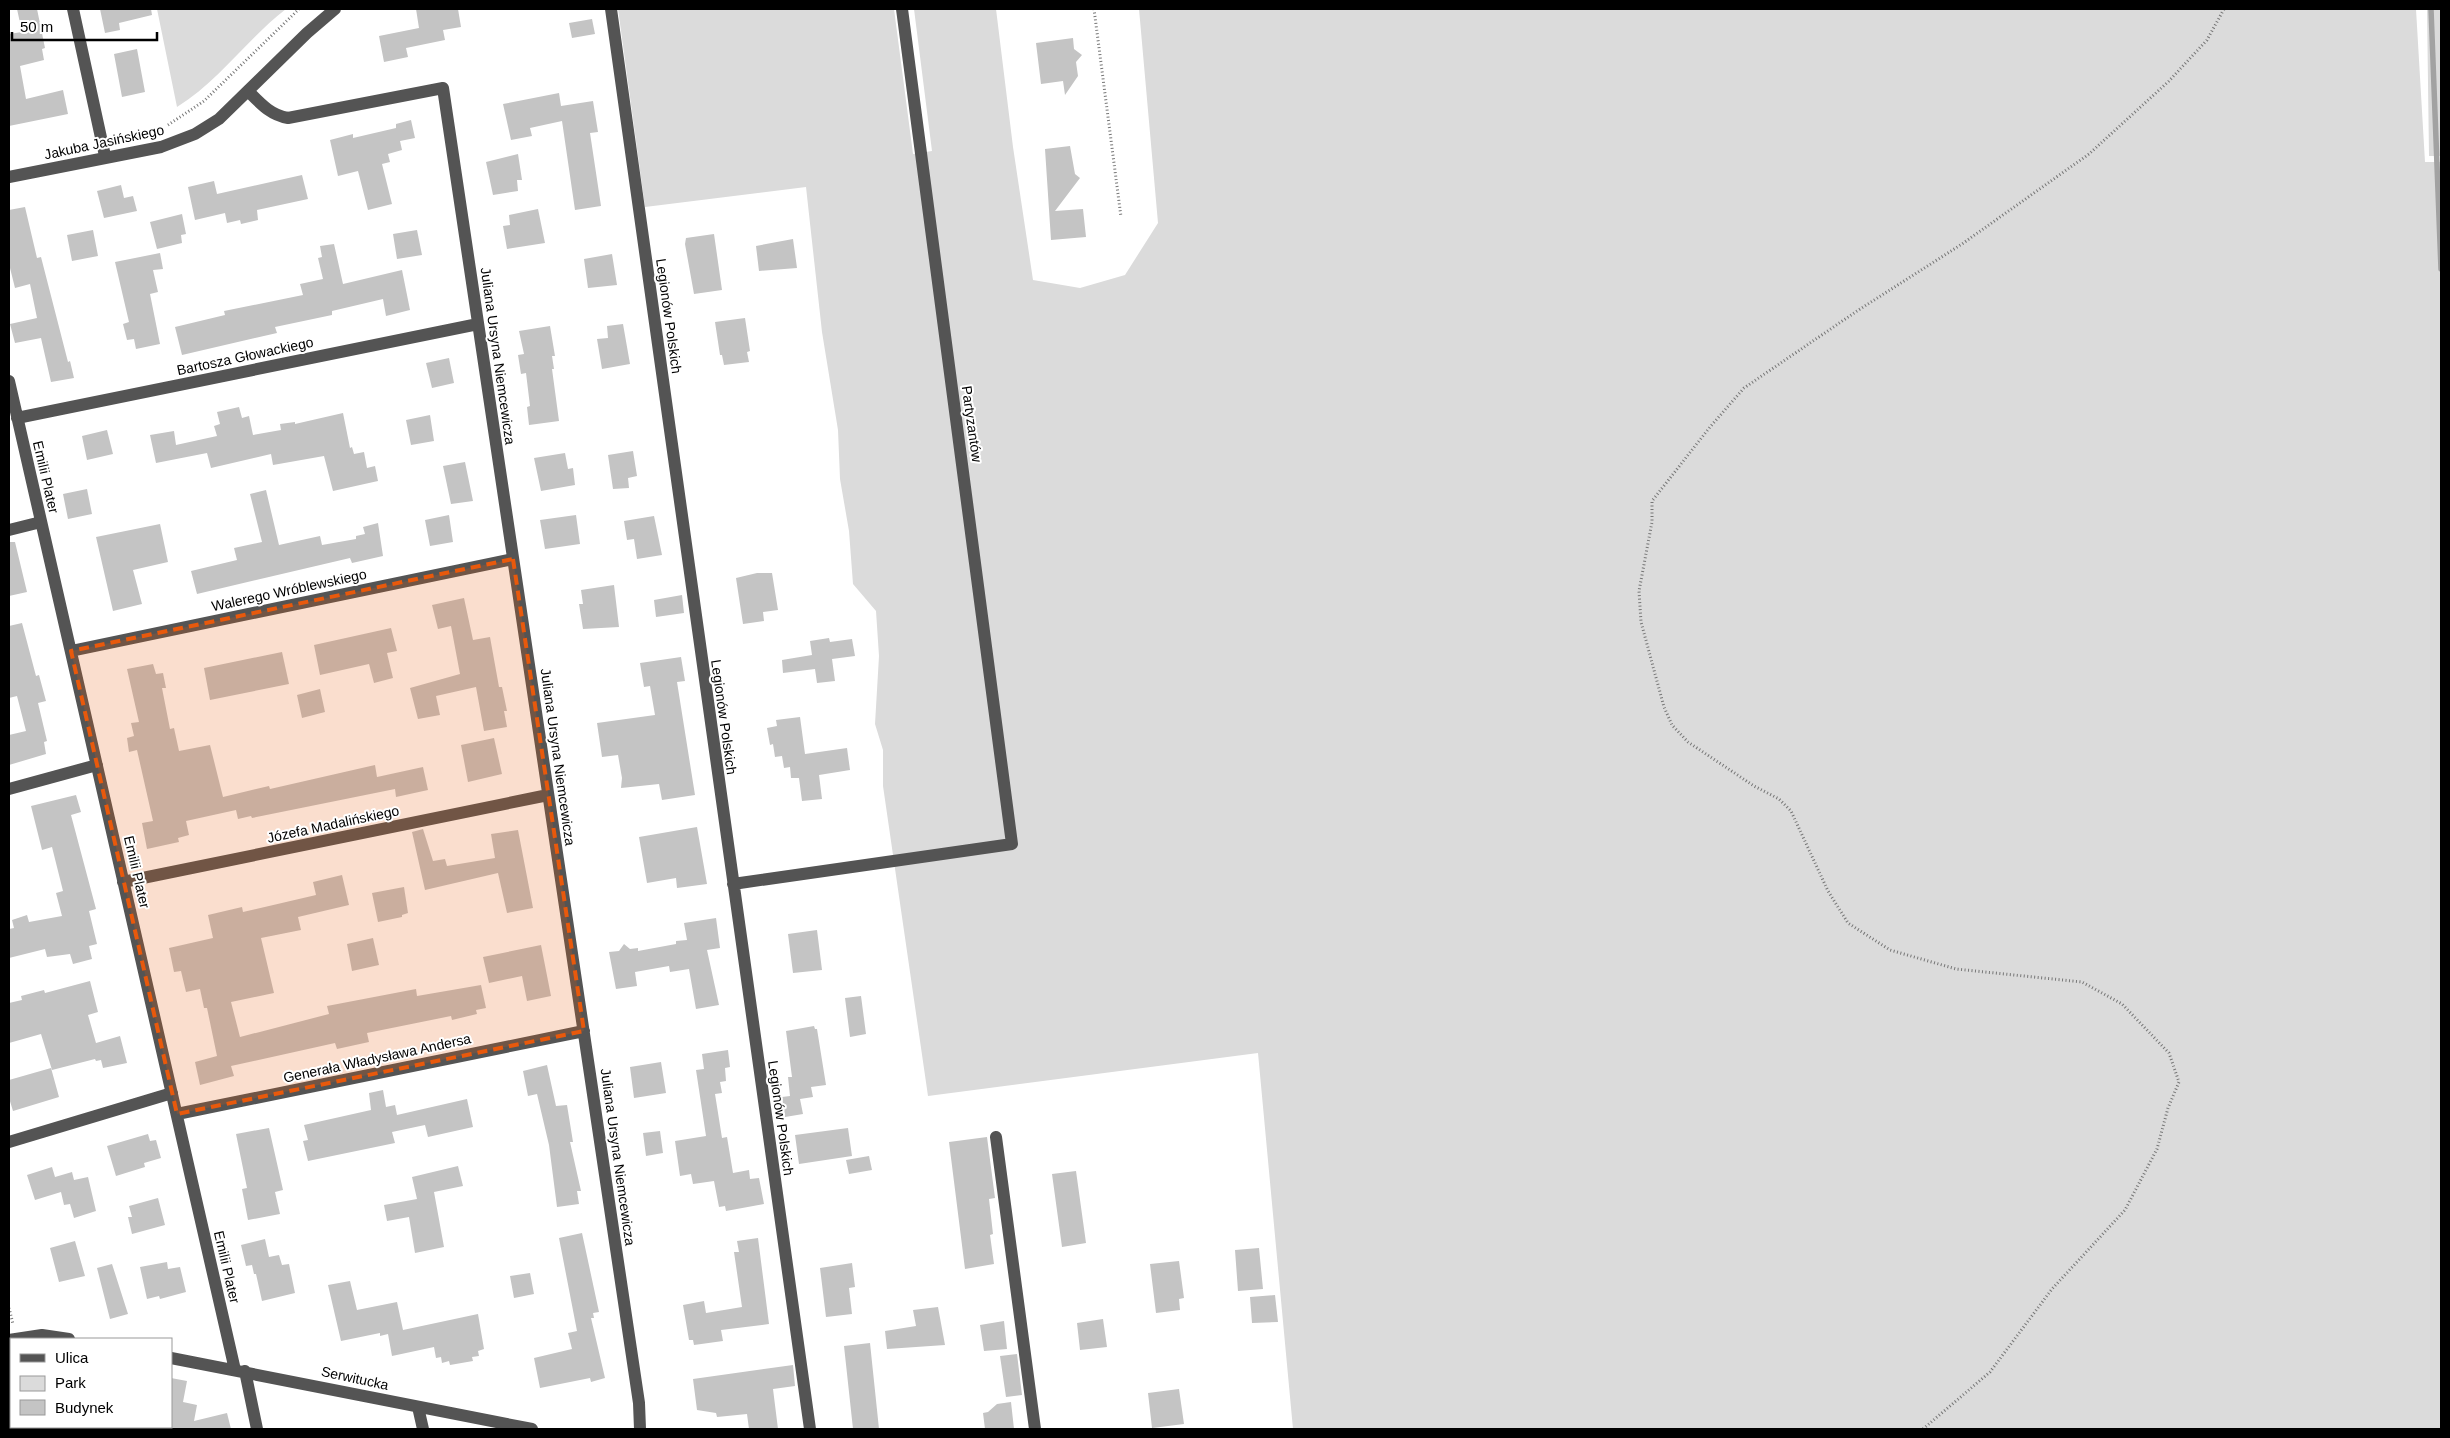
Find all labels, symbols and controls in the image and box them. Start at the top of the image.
scale bar [12,10,158,42]
text: 50 m [20,18,53,35]
street label: Jakuba Jasińskiego [43,121,166,163]
street label: Legionów Polskich [653,257,685,375]
street label: Juliana Ursyna Niemcewicza [478,266,518,446]
street label: Bartosza Głowackiego [175,334,315,378]
street label: Partyzantów [959,385,985,464]
street label: Emilii Plater [30,439,62,515]
street label: Walerego Wróblewskiego [210,566,368,614]
street label: Legionów Polskich [708,658,740,776]
street label: Juliana Ursyna Niemcewicza [538,667,578,847]
street label: Józefa Madalińskiego [265,802,401,846]
street label: Emilii Plater [121,834,153,910]
street label: Generała Władysława Andersa [282,1030,472,1086]
street label: Legionów Polskich [765,1059,797,1177]
street label: Juliana Ursyna Niemcewicza [598,1067,638,1247]
street label: Emilii Plater [211,1229,243,1305]
legend [10,1338,172,1428]
text: Ulica [55,1349,89,1366]
street label: Serwitucka [320,1363,390,1393]
text: Park [55,1374,86,1391]
text: Budynek [55,1399,114,1416]

